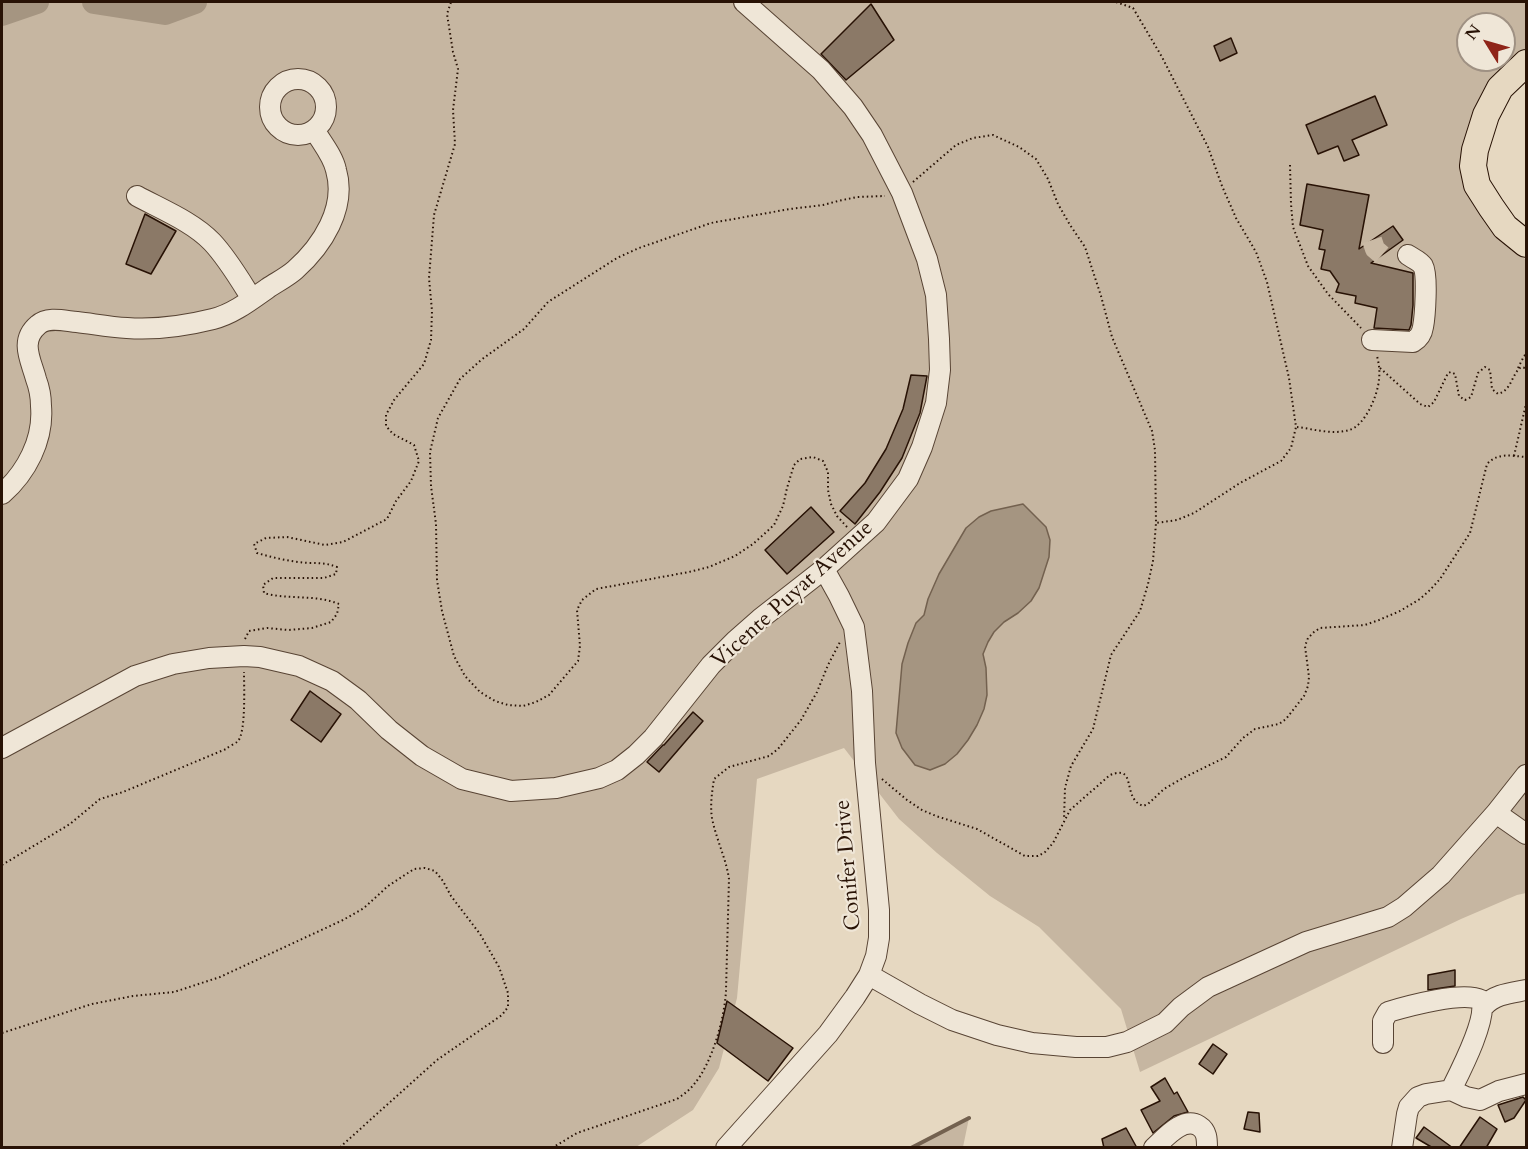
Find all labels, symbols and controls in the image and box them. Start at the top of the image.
north arrow [1456,12,1516,72]
text: N [1460,20,1486,45]
street label: Vicente Puyat Avenue [707,516,879,674]
street label: Conifer Drive [830,798,868,932]

